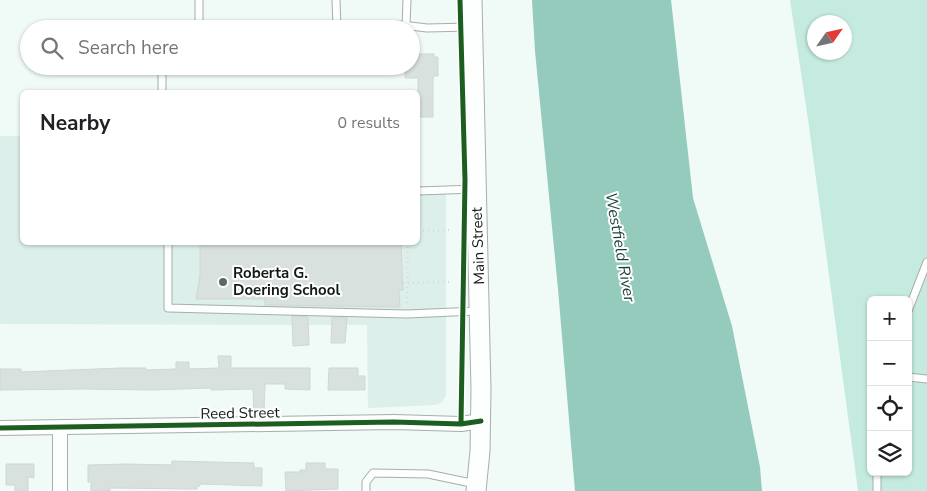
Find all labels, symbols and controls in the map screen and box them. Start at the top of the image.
north arrow [807,15,852,60]
search box [20,20,420,75]
icon: search [38,34,66,62]
text: Search here [78,35,179,61]
text: Nearby [40,109,110,137]
text: 0 results [338,112,400,134]
water label: Westfield River [600,191,641,305]
street label: Main Street [467,206,489,285]
place label: Roberta G. Doering School [233,263,340,300]
marker: Roberta G. Doering School [217,276,229,288]
map controls [867,296,912,476]
button: + [867,296,912,341]
button: − [867,341,912,386]
button: locate [867,386,912,431]
street label: Reed Street [200,402,281,424]
button: layers [867,431,912,476]

